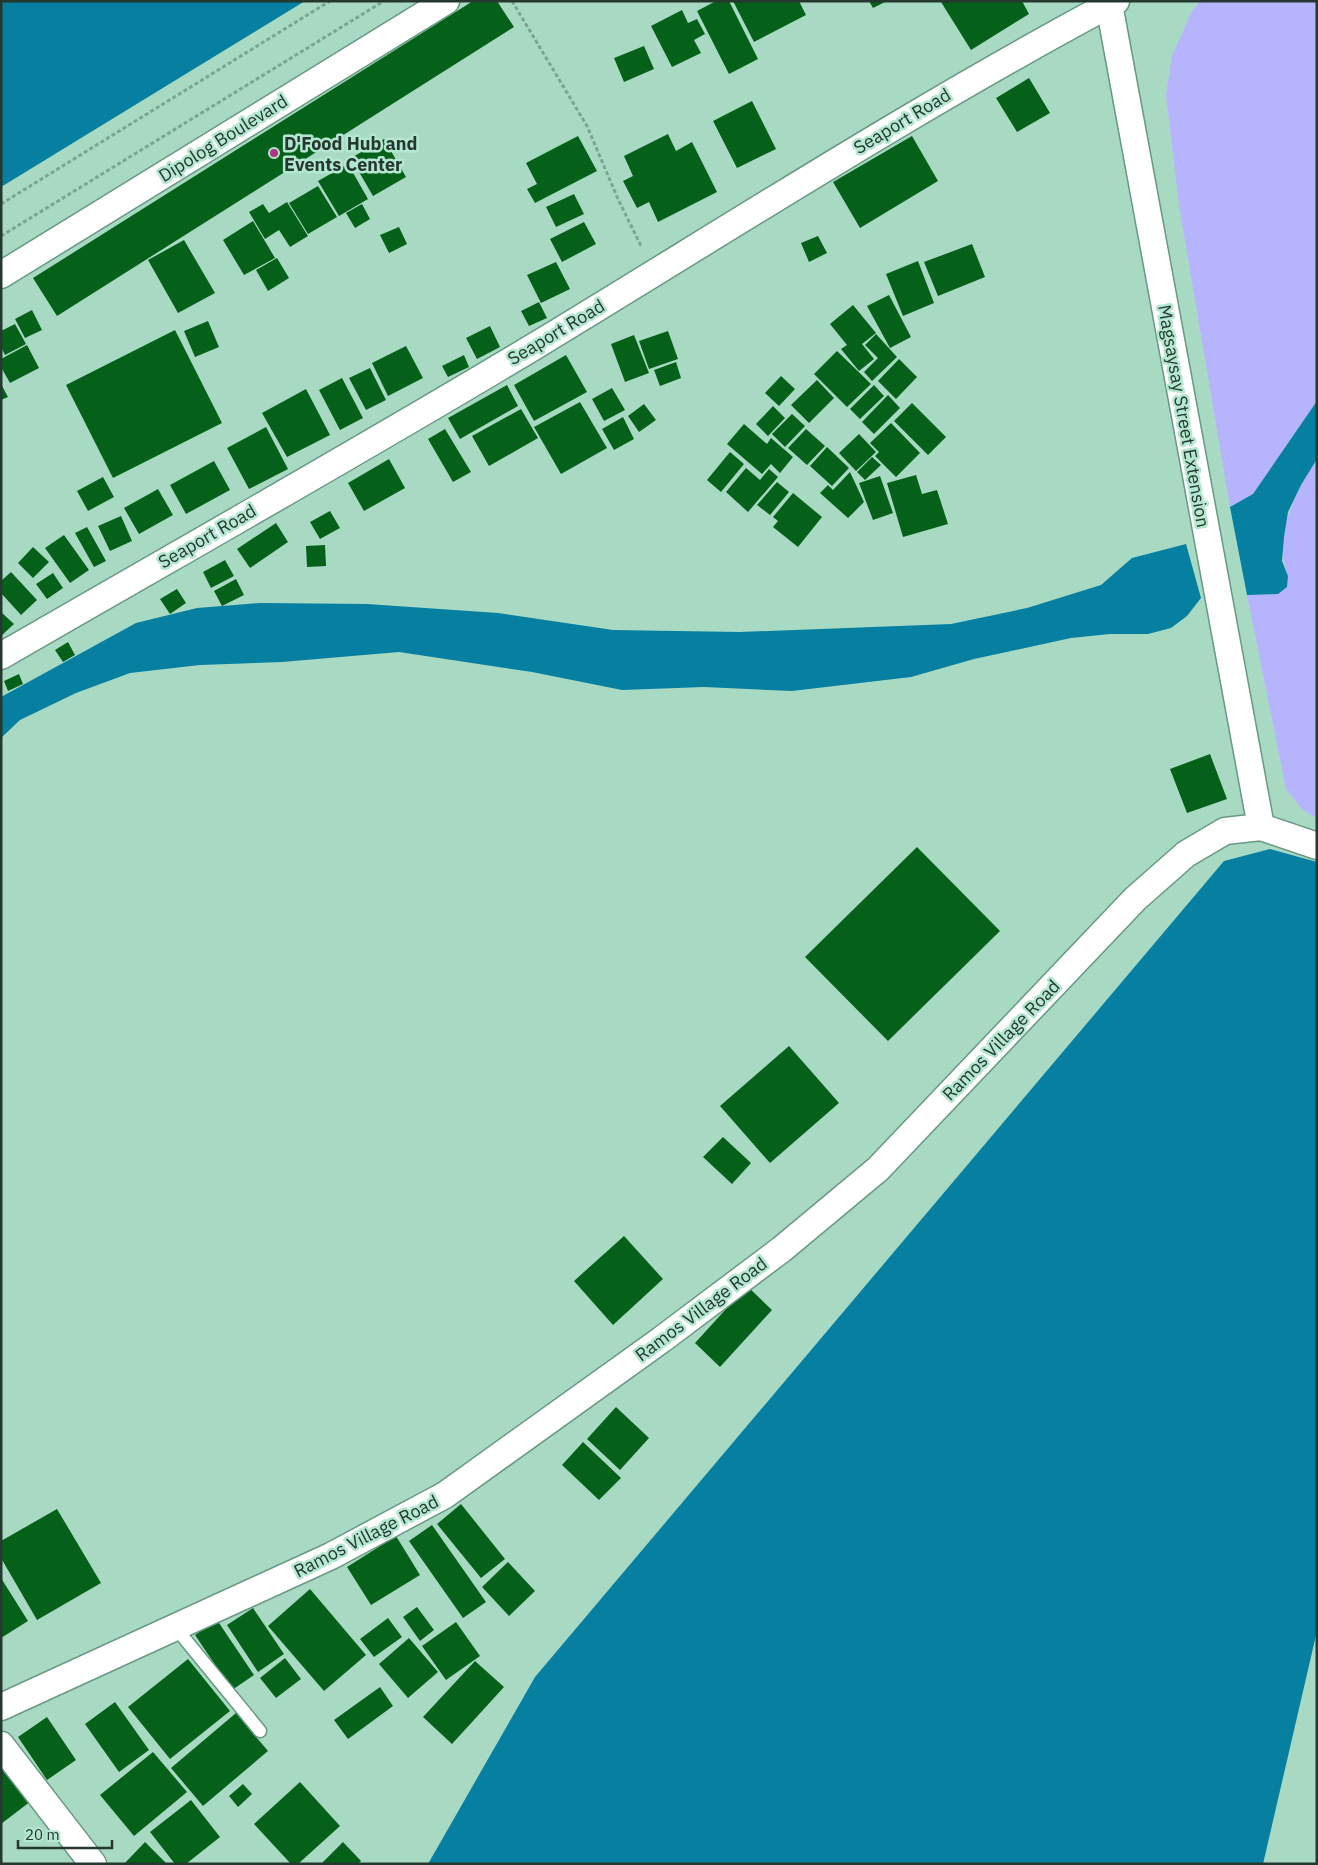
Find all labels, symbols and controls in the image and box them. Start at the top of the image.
street label: Seaport Road [849,83,955,159]
street label: Dipolog Boulevard [154,89,292,187]
place label: D'Food Hub and Events Center [284,132,418,176]
marker: D'Food Hub and Events Center [268,147,280,159]
street label: Seaport Road [503,294,609,370]
street label: Magsaysay Street Extension [1153,303,1215,529]
street label: Seaport Road [154,499,260,573]
street label: Ramos Village Road [937,975,1065,1105]
street label: Ramos Village Road [630,1252,772,1366]
street label: Ramos Village Road [290,1490,442,1582]
scale bar [18,1818,111,1850]
text: 20 m [25,1825,60,1844]

